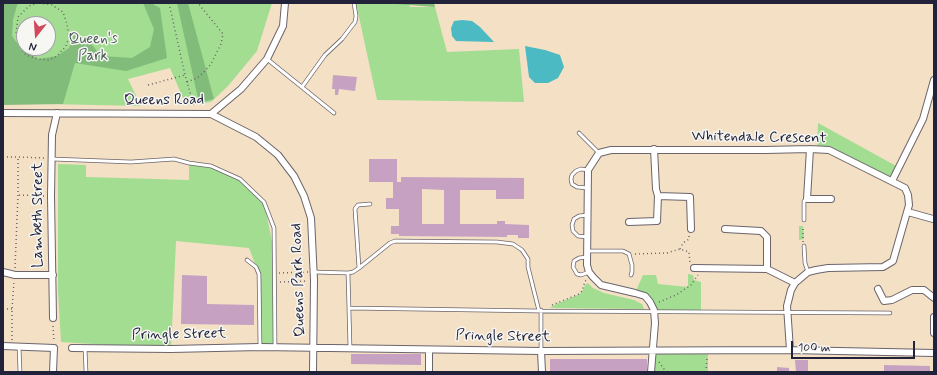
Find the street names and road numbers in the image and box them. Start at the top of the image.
street label: Queens Road [124,92,204,110]
street label: Whitendale Crescent [691,128,827,148]
street label: Lambeth Street [30,162,48,268]
street label: Queens Park Road [288,223,310,337]
street label: Pringle Street [131,325,227,345]
street label: Pringle Street [455,327,551,347]

